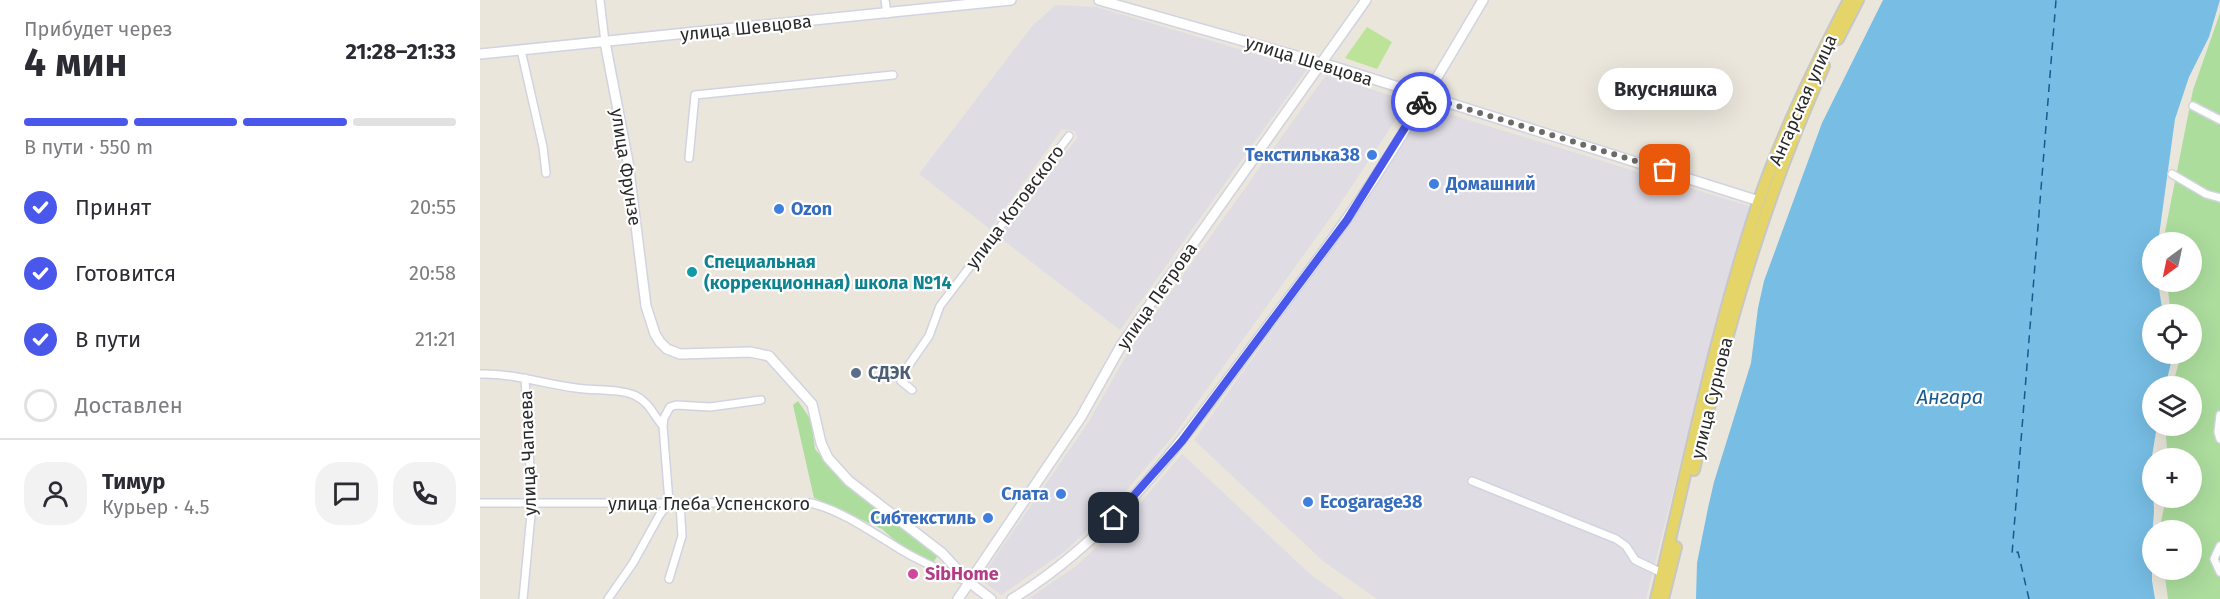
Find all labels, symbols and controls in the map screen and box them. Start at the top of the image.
street label: улица Шевцова [679,10,813,46]
text: Прибудет через [24,17,173,41]
street label: улица Шевцова [1243,31,1375,91]
street label: Ангарская улица [1764,31,1842,169]
text: 21:28–21:33 [345,38,456,65]
text: 4 мин [24,40,127,86]
callout: Вкусняшка [1598,68,1732,110]
courier [1391,72,1451,132]
text: Вкусняшка [1614,77,1717,101]
icon: bike [1405,86,1438,119]
street label: улица Фрунзе [606,107,646,227]
text: В пути · 550 m [24,135,153,159]
street label: улица Котовского [961,141,1069,273]
place label: Текстилька38 [1245,144,1360,166]
pin [1639,144,1690,195]
marker: Текстилька38 [1365,148,1379,162]
icon: bag [1648,153,1681,186]
place label: Домашний [1445,173,1536,195]
marker: Домашний [1427,177,1441,191]
icon: check [24,191,57,224]
text: Принят [75,194,151,221]
text: 20:55 [410,195,456,219]
place label: Ozon [791,198,832,220]
marker: Ozon [772,202,786,216]
north arrow [2142,232,2202,292]
map controls [2142,232,2202,580]
street label: улица Петрова [1112,238,1202,354]
place label: Специальная (коррекционная) школа №14 [704,251,952,294]
icon: check [24,257,57,290]
text: Готовится [75,260,176,287]
text: 20:58 [409,261,456,285]
marker: Специальная (коррекционная) школа №14 [685,265,699,279]
button: locate [2142,304,2202,364]
icon: check [24,323,57,356]
text: В пути [75,326,141,353]
text: 21:21 [415,327,456,351]
street label: улица Сурнова [1686,335,1738,461]
place label: СДЭК [868,362,911,384]
marker: СДЭК [849,366,863,380]
button: layers [2142,376,2202,436]
water label: Ангара [1916,385,1983,409]
street label: улица Чапаева [515,390,541,516]
text: Доставлен [75,392,183,419]
button: + [2142,448,2202,508]
button: person [24,462,87,525]
button: chat [315,462,378,525]
button: phone [393,462,456,525]
text: Тимур [102,468,165,495]
place label: Слата [1001,483,1049,505]
marker: Слата [1054,487,1068,501]
place label: Ecogarage38 [1320,491,1422,513]
pin [1088,492,1139,543]
street label: улица Глеба Успенского [608,493,810,515]
text: Курьер · 4.5 [102,495,209,519]
marker: Ecogarage38 [1301,495,1315,509]
icon: home [1097,501,1130,534]
place label: Сибтекстиль [870,507,977,529]
marker: Сибтекстиль [981,511,995,525]
button: − [2142,520,2202,580]
place label: SibHome [925,563,999,585]
marker: SibHome [906,567,920,581]

